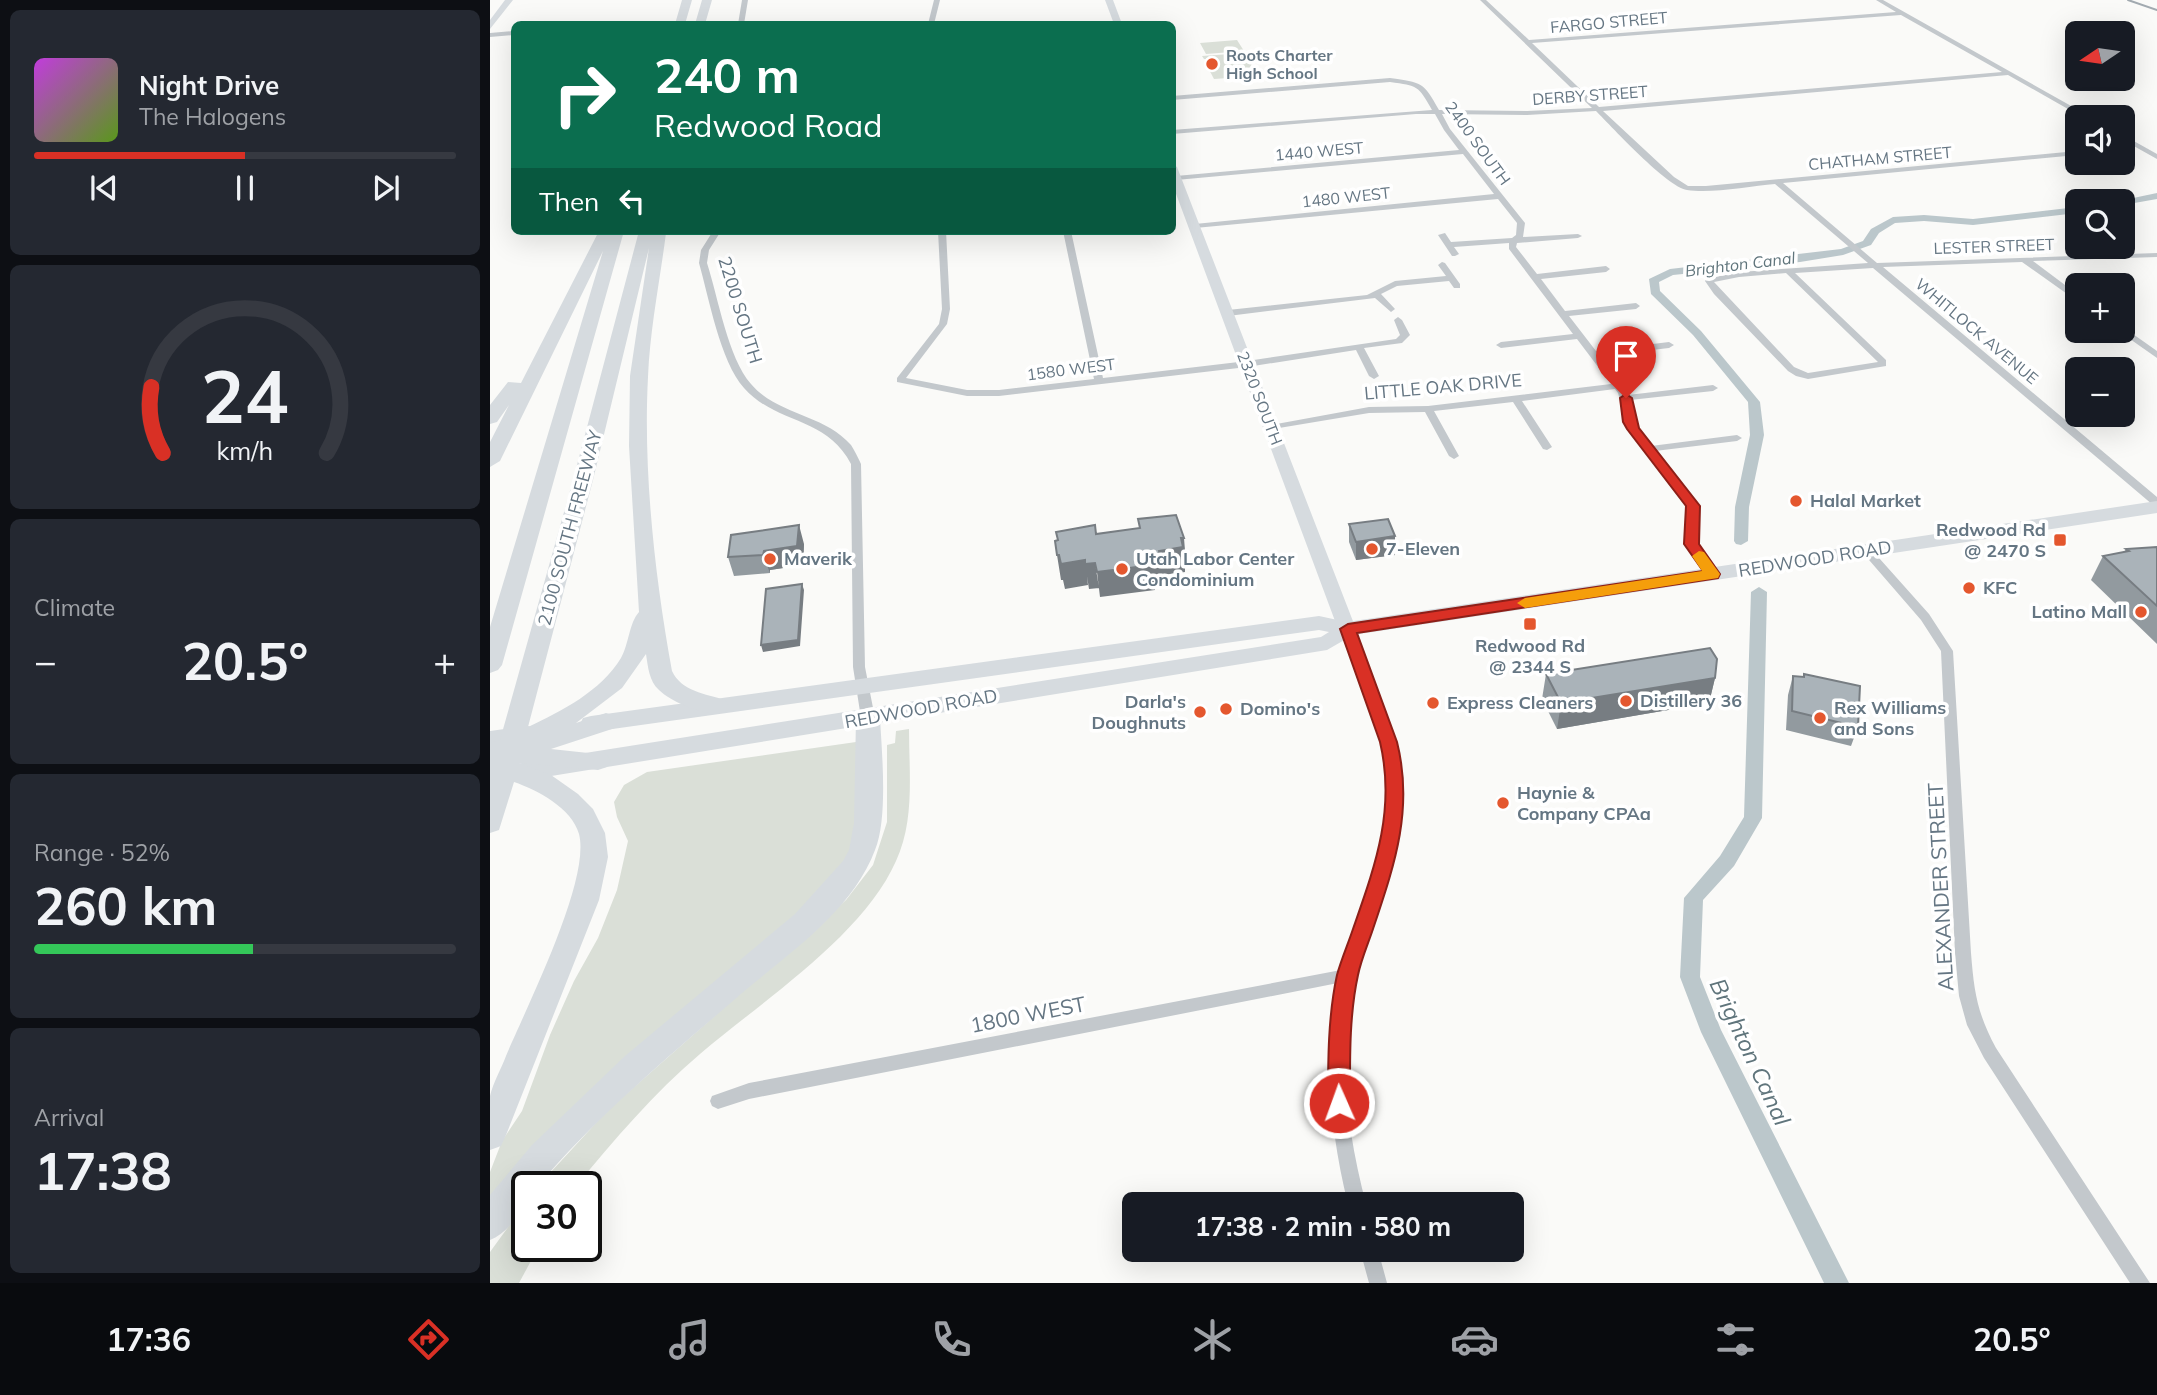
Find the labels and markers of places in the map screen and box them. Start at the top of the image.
place label: Roots Charter High School [1226,45,1333,83]
marker: Roots Charter High School [1204,56,1220,72]
pin [1596,326,1656,398]
place label: Halal Market [1810,489,1921,512]
marker: Halal Market [1788,493,1804,509]
place label: Redwood Rd @ 2470 S [1936,518,2046,562]
marker: Redwood Rd @ 2470 S [2052,532,2068,548]
place label: 7-Eleven [1386,537,1460,560]
marker: 7-Eleven [1364,541,1380,557]
place label: Maverik [784,547,853,570]
place label: Utah Labor Center Condominium [1136,547,1295,591]
marker: Maverik [762,551,778,567]
marker: Utah Labor Center Condominium [1114,561,1130,577]
place label: KFC [1983,576,2017,599]
marker: KFC [1961,580,1977,596]
place label: Latino Mall [2032,600,2127,623]
marker: Latino Mall [2133,604,2149,620]
marker: Redwood Rd @ 2344 S [1522,616,1538,632]
place label: Redwood Rd @ 2344 S [1475,634,1585,678]
place label: Distillery 36 [1640,689,1742,712]
place label: Darla's Doughnuts [1091,690,1186,734]
place label: Express Cleaners [1447,691,1593,714]
marker: Distillery 36 [1618,693,1634,709]
marker: Express Cleaners [1425,695,1441,711]
place label: Rex Williams and Sons [1834,696,1946,740]
place label: Domino's [1240,697,1320,720]
marker: Domino's [1218,701,1234,717]
marker: Darla's Doughnuts [1192,704,1208,720]
marker: Rex Williams and Sons [1812,710,1828,726]
place label: Haynie & Company CPAa [1517,781,1651,825]
marker: Haynie & Company CPAa [1495,795,1511,811]

